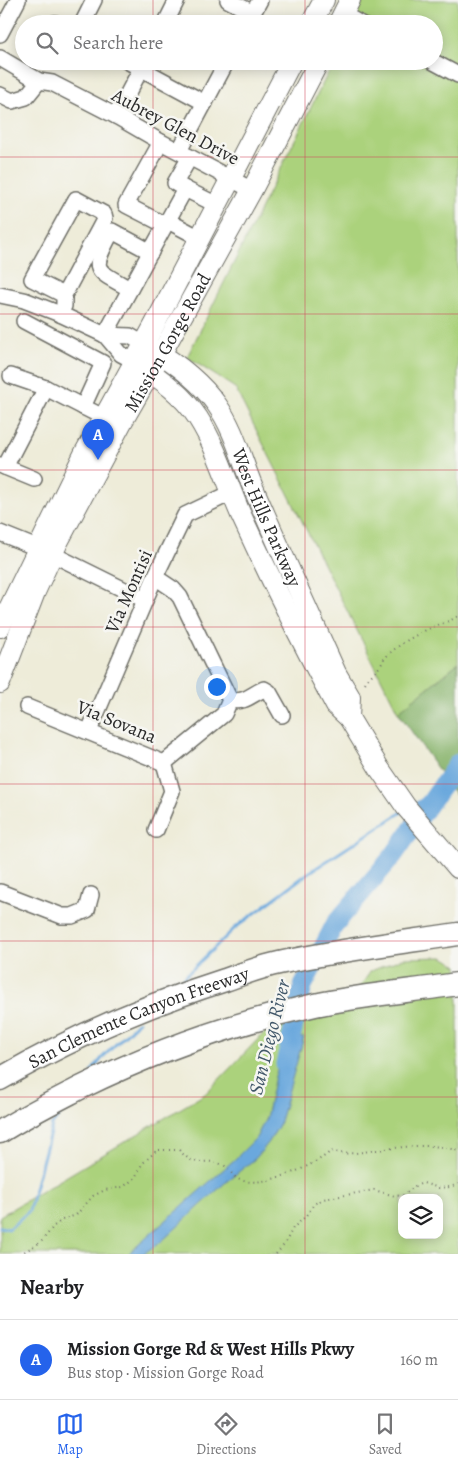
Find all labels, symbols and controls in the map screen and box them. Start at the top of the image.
search box [15,15,443,70]
icon: search [33,29,61,57]
text: Search here [73,30,163,56]
street label: Aubrey Glen Drive [106,82,244,171]
street label: Mission Gorge Road [118,268,218,417]
pin: A [82,419,114,460]
street label: West Hills Parkway [225,444,308,592]
street label: Via Montisi [99,545,159,638]
your location [204,674,230,700]
street label: Via Sovana [72,694,161,750]
street label: San Clemente Canyon Freeway [23,960,253,1075]
water label: San Diego River [242,976,297,1097]
map controls [398,1194,443,1239]
button: layers [398,1194,443,1239]
text: Nearby [20,1273,83,1301]
text: Mission Gorge Rd & West Hills Pkwy [67,1336,354,1362]
text: A [31,1349,41,1371]
text: 160 m [400,1349,438,1371]
text: Bus stop · Mission Gorge Road [67,1362,264,1384]
tab: Map [56,1410,84,1459]
tab: Directions [196,1410,256,1459]
tab: Saved [369,1410,402,1459]

